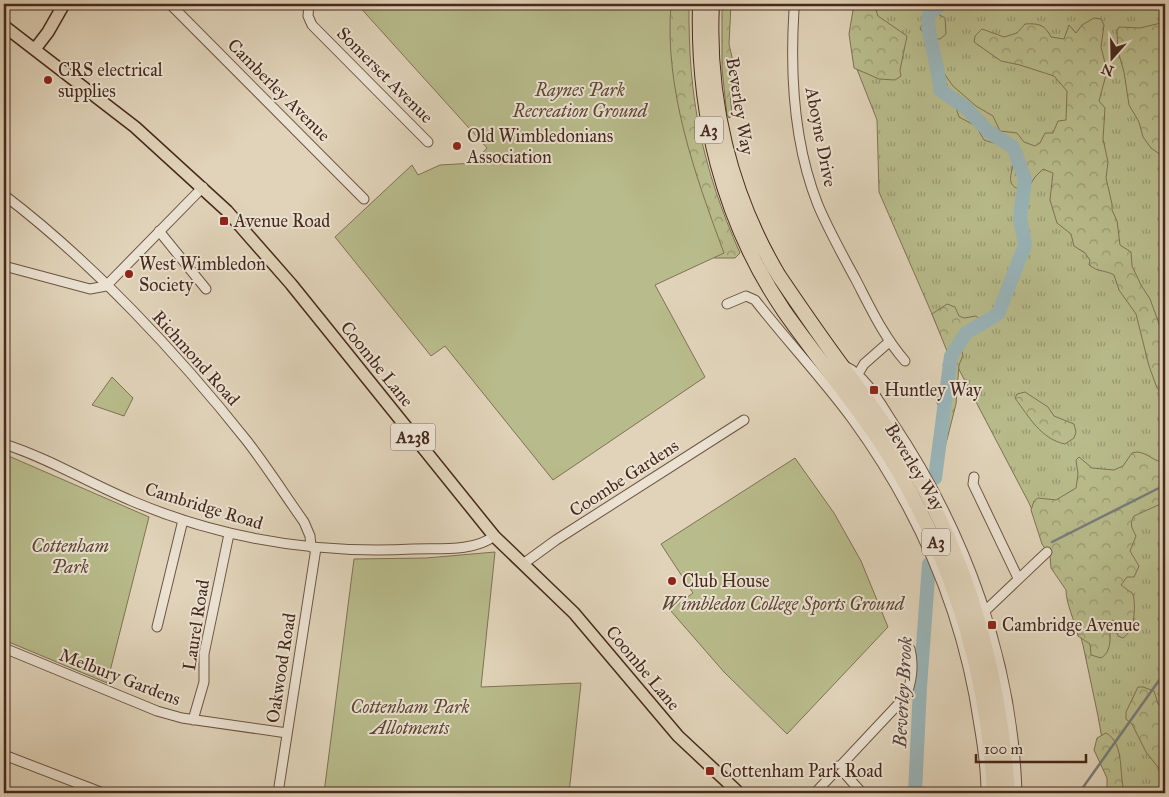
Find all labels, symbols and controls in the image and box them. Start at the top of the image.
street label: Somerset Avenue [332,22,438,128]
north arrow [1086,32,1136,82]
street label: Camberley Avenue [223,34,335,146]
street label: Beverley Way [721,56,759,157]
place label: CRS electrical supplies [58,59,163,102]
text: N [1099,60,1116,80]
marker: CRS electrical supplies [42,74,54,86]
park label: Raynes Park Recreation Ground [512,79,649,122]
street label: Aboyne Drive [800,84,841,189]
road number: A3 [695,116,723,144]
place label: Old Wimbledonians Association [466,125,613,168]
marker: Old Wimbledonians Association [451,140,463,152]
place label: Avenue Road [233,210,330,232]
marker: Avenue Road [218,215,230,227]
place label: West Wimbledon Society [139,253,266,296]
marker: West Wimbledon Society [123,268,135,280]
street label: Richmond Road [148,306,244,410]
street label: Coombe Lane [336,317,418,411]
place label: Huntley Way [884,379,982,401]
marker: Huntley Way [868,384,880,396]
street label: Beverley Way [880,419,950,515]
road number: A238 [390,424,436,451]
street label: Coombe Gardens [565,434,683,522]
street label: Cambridge Road [142,478,266,535]
road number: A3 [922,528,950,556]
park label: Cottenham Park [31,535,109,578]
place label: Club House [682,570,769,592]
marker: Club House [666,575,678,587]
street label: Laurel Road [178,578,214,672]
park label: Wimbledon College Sports Ground [662,593,906,616]
street label: Oakwood Road [261,611,301,725]
place label: Cambridge Avenue [1002,614,1140,637]
marker: Cambridge Avenue [986,619,998,631]
street label: Coombe Lane [601,621,685,715]
water label: Beverley Brook [888,635,917,749]
street label: Melbury Gardens [56,644,184,710]
park label: Cottenham Park Allotments [350,696,470,739]
scale bar [976,732,1086,764]
text: 100 m [984,740,1024,758]
place label: Cottenham Park Road [720,760,883,782]
marker: Cottenham Park Road [704,765,716,777]

